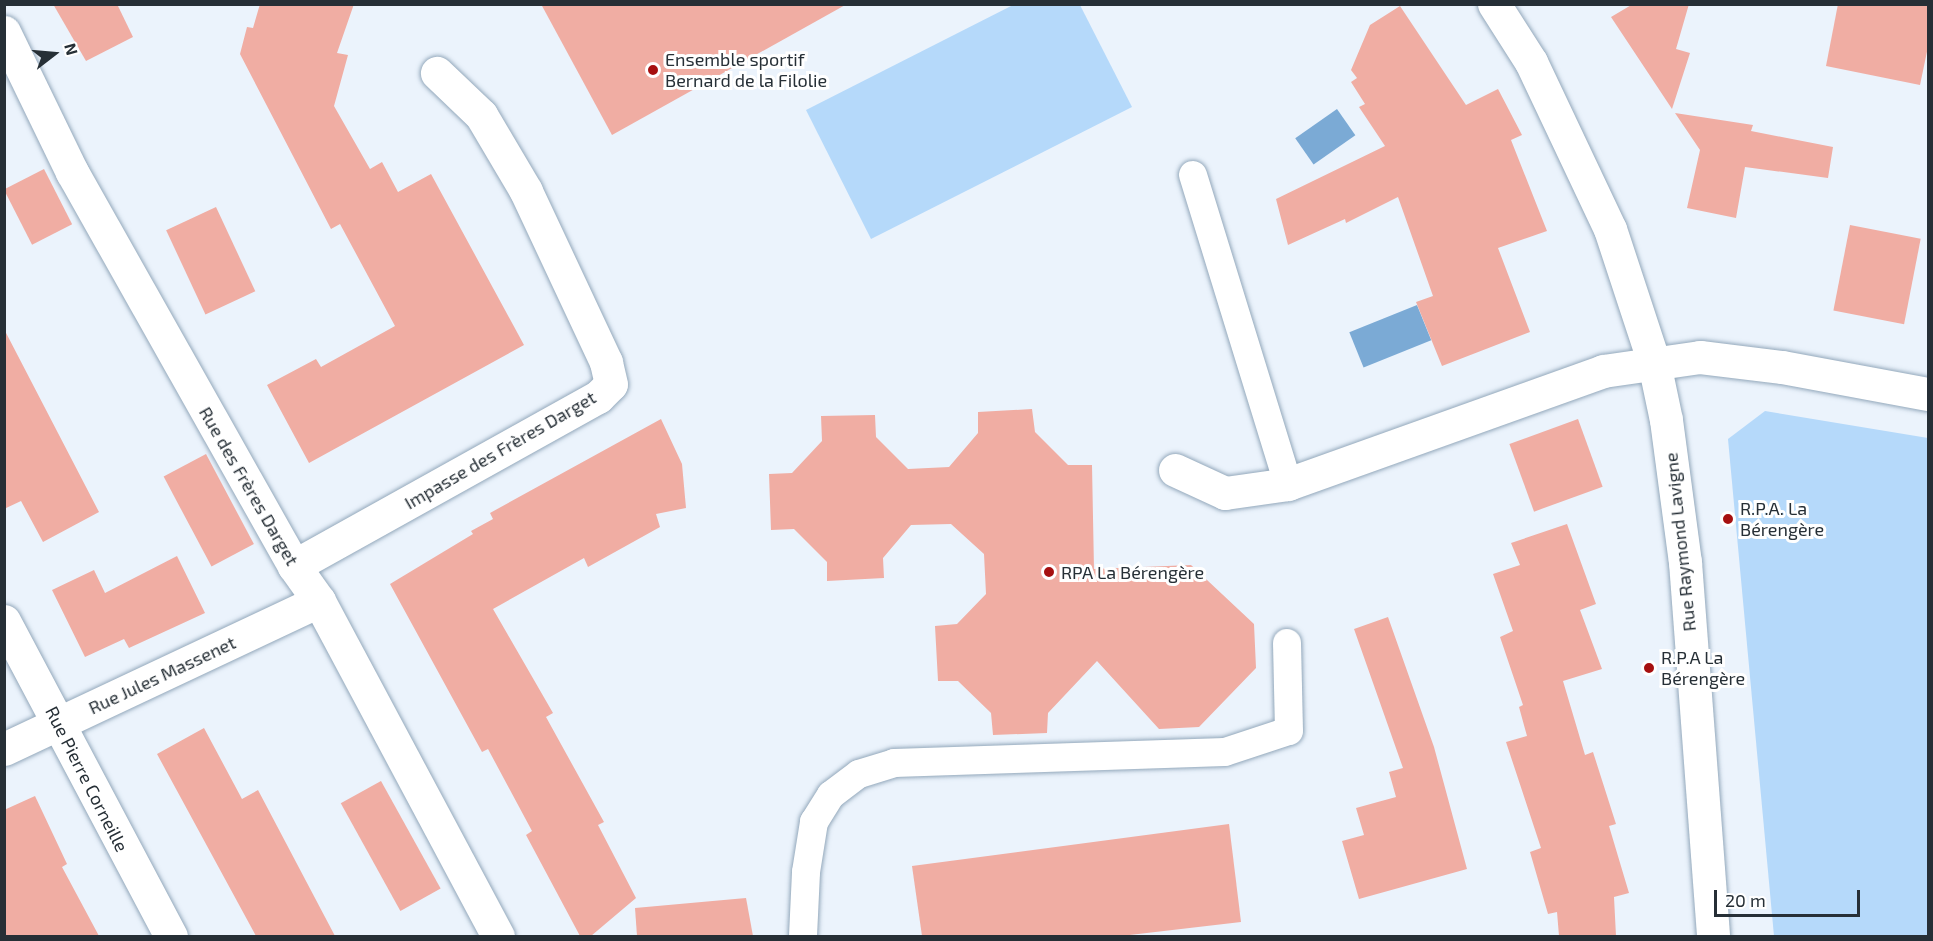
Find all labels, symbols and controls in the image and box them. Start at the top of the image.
north arrow [24,24,84,84]
text: N [61,41,83,57]
place label: Ensemble sportif Bernard de la Filolie [665,49,827,92]
marker: Ensemble sportif Bernard de la Filolie [646,63,660,77]
street label: Impasse des Frères Darget [401,386,599,514]
street label: Rue des Frères Darget [195,403,303,569]
street label: Rue Raymond Lavigne [1660,452,1700,632]
place label: R.P.A. La Bérengère [1740,498,1824,540]
marker: R.P.A. La Bérengère [1721,512,1735,526]
place label: RPA La Bérengère [1061,561,1205,583]
marker: RPA La Bérengère [1042,565,1056,579]
street label: Rue Jules Massenet [85,631,239,719]
place label: R.P.A La Bérengère [1661,647,1745,690]
marker: R.P.A La Bérengère [1642,661,1656,675]
street label: Rue Pierre Corneille [41,703,133,855]
scale bar [1717,878,1862,916]
text: 20 m [1725,889,1766,911]

